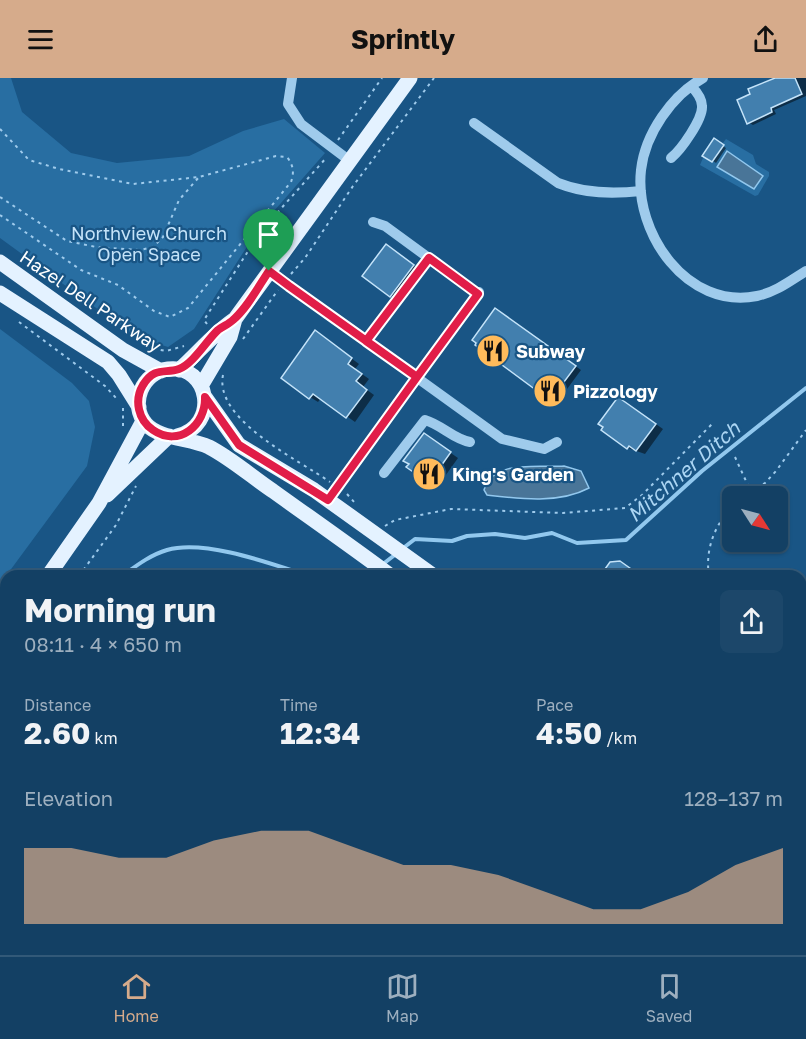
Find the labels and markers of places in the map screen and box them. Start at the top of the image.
pin [243,209,294,271]
restaurant icon: Subway [475,333,511,369]
place label: Subway [516,340,585,362]
restaurant icon: Pizzology [532,373,568,409]
place label: Pizzology [573,380,658,402]
restaurant icon: King's Garden [411,456,447,492]
place label: King's Garden [452,463,574,485]

